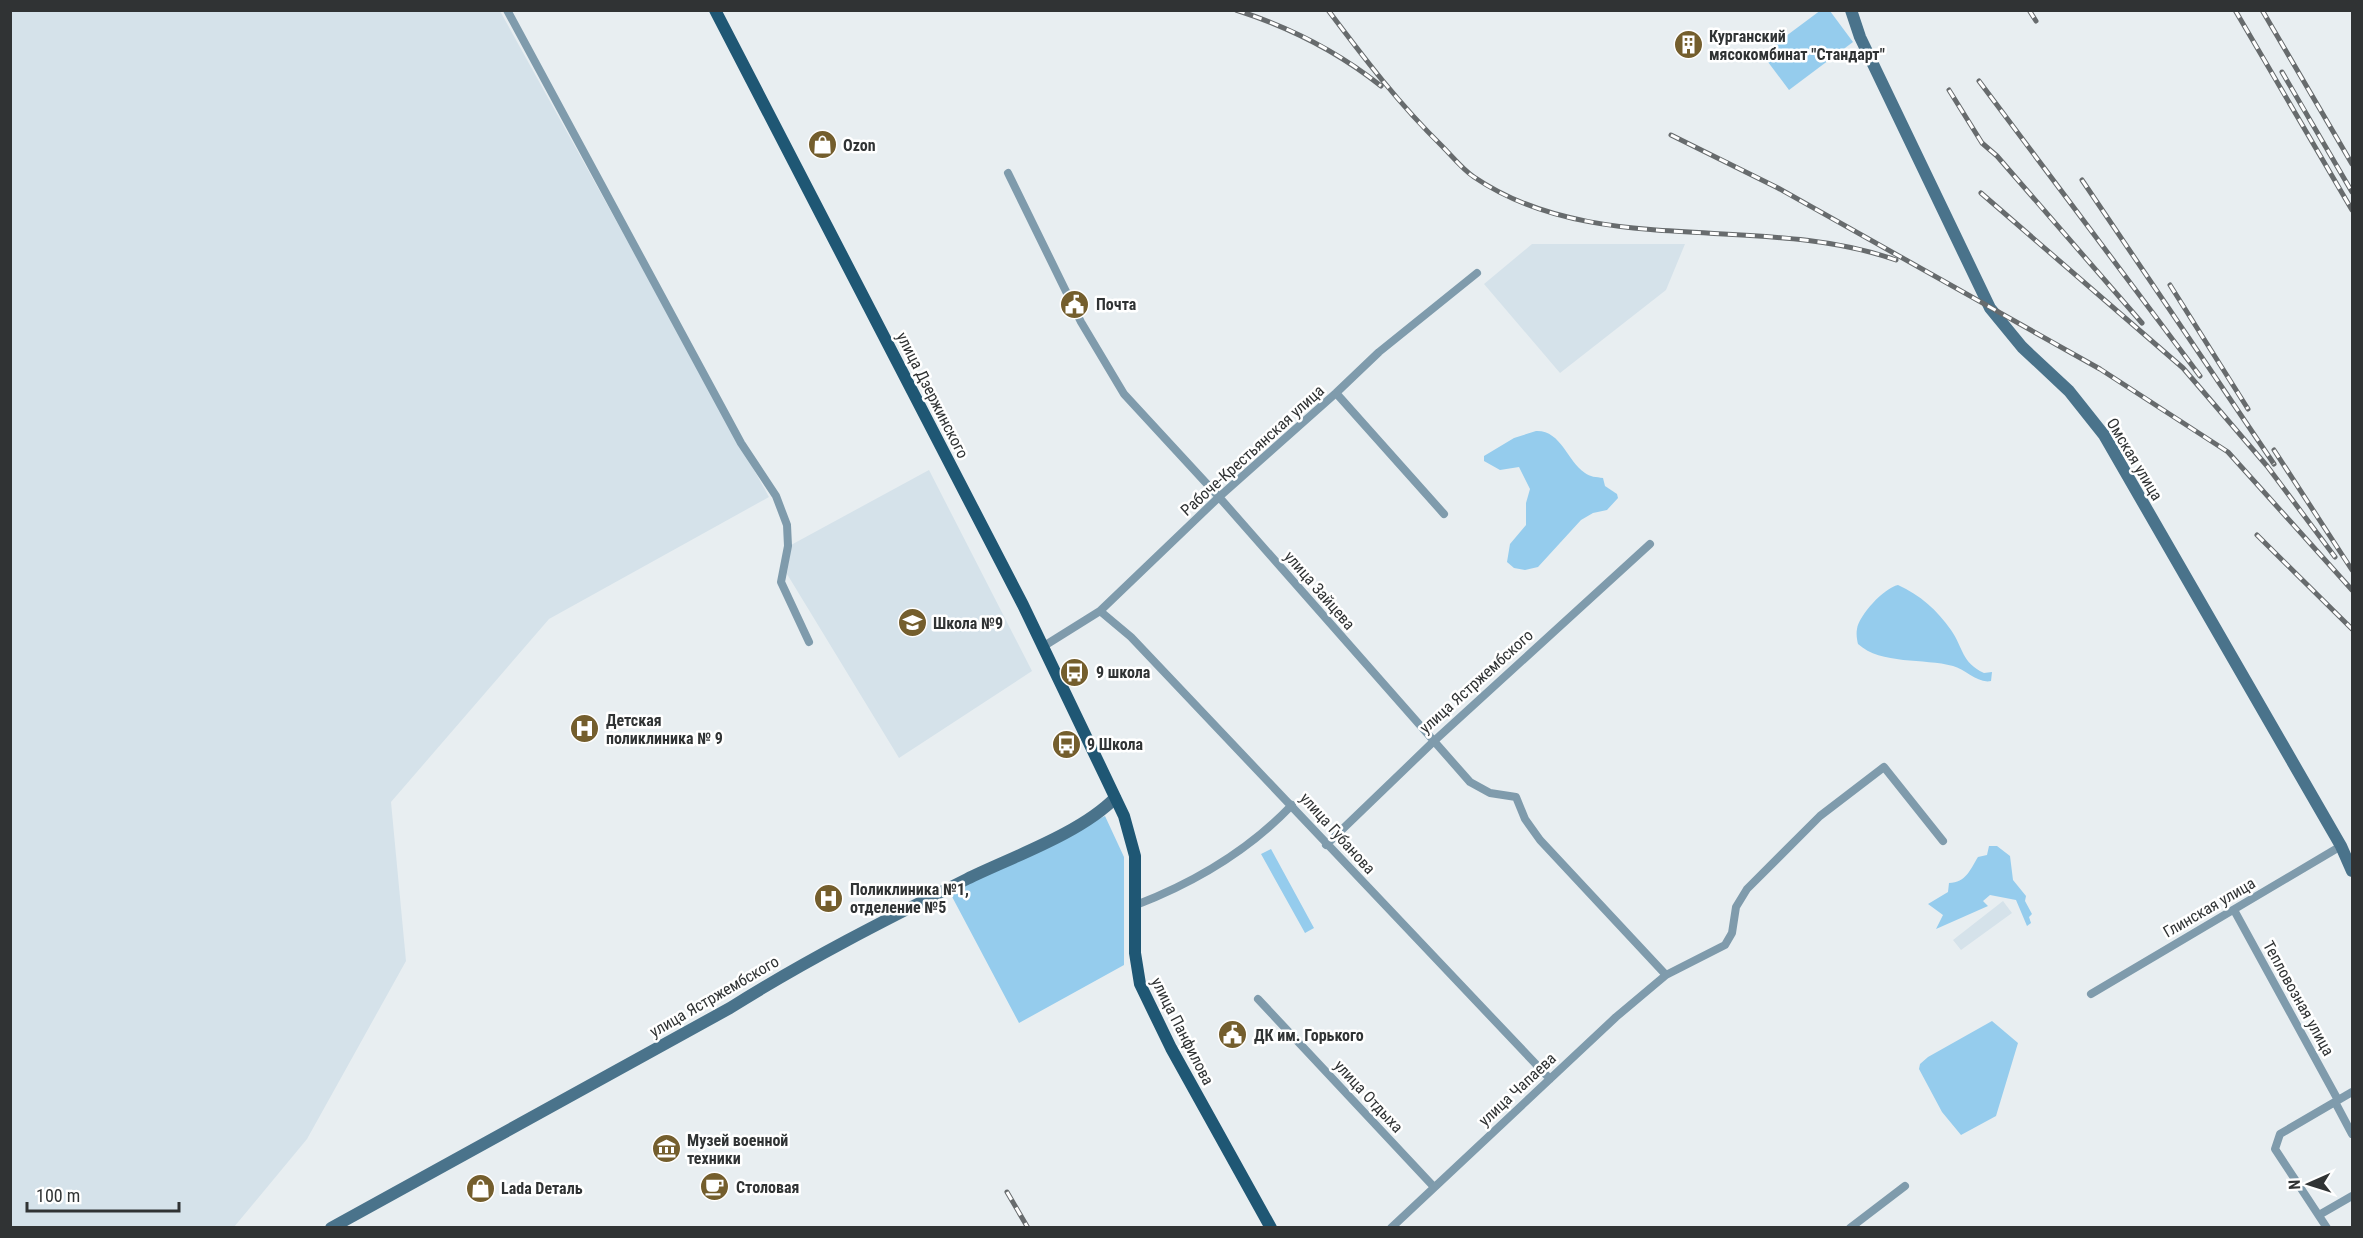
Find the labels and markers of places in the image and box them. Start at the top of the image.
place label: Курганский мясокомбинат "Стандарт" [1709,27,1885,64]
building icon: Курганский мясокомбинат "Стандарт" [1672,29,1704,61]
shop icon: Ozon [806,129,838,161]
place label: Ozon [843,136,876,155]
public building icon: Почта [1059,288,1091,320]
place label: Почта [1096,295,1137,314]
school or university icon: Школа №9 [896,607,928,639]
place label: Школа №9 [933,614,1003,633]
bus stop icon: 9 школа [1059,656,1091,688]
place label: 9 школа [1096,663,1151,682]
place label: Детская поликлиника № 9 [606,711,723,748]
hospital icon: Детская поликлиника № 9 [569,713,601,745]
bus stop icon: 9 Школа [1050,728,1082,760]
place label: 9 Школа [1087,735,1144,754]
place label: Поликлиника №1, отделение №5 [850,880,969,917]
hospital icon: Поликлиника №1, отделение №5 [813,882,845,914]
public building icon: ДК им. Горького [1217,1019,1249,1051]
place label: ДК им. Горького [1254,1026,1364,1045]
place label: Музей военной техники [687,1131,788,1168]
museum icon: Музей военной техники [650,1133,682,1165]
cafe icon: Столовая [699,1171,731,1203]
shop icon: Lada Dеталь [464,1172,496,1204]
place label: Столовая [736,1178,799,1197]
place label: Lada Dеталь [501,1179,583,1198]

